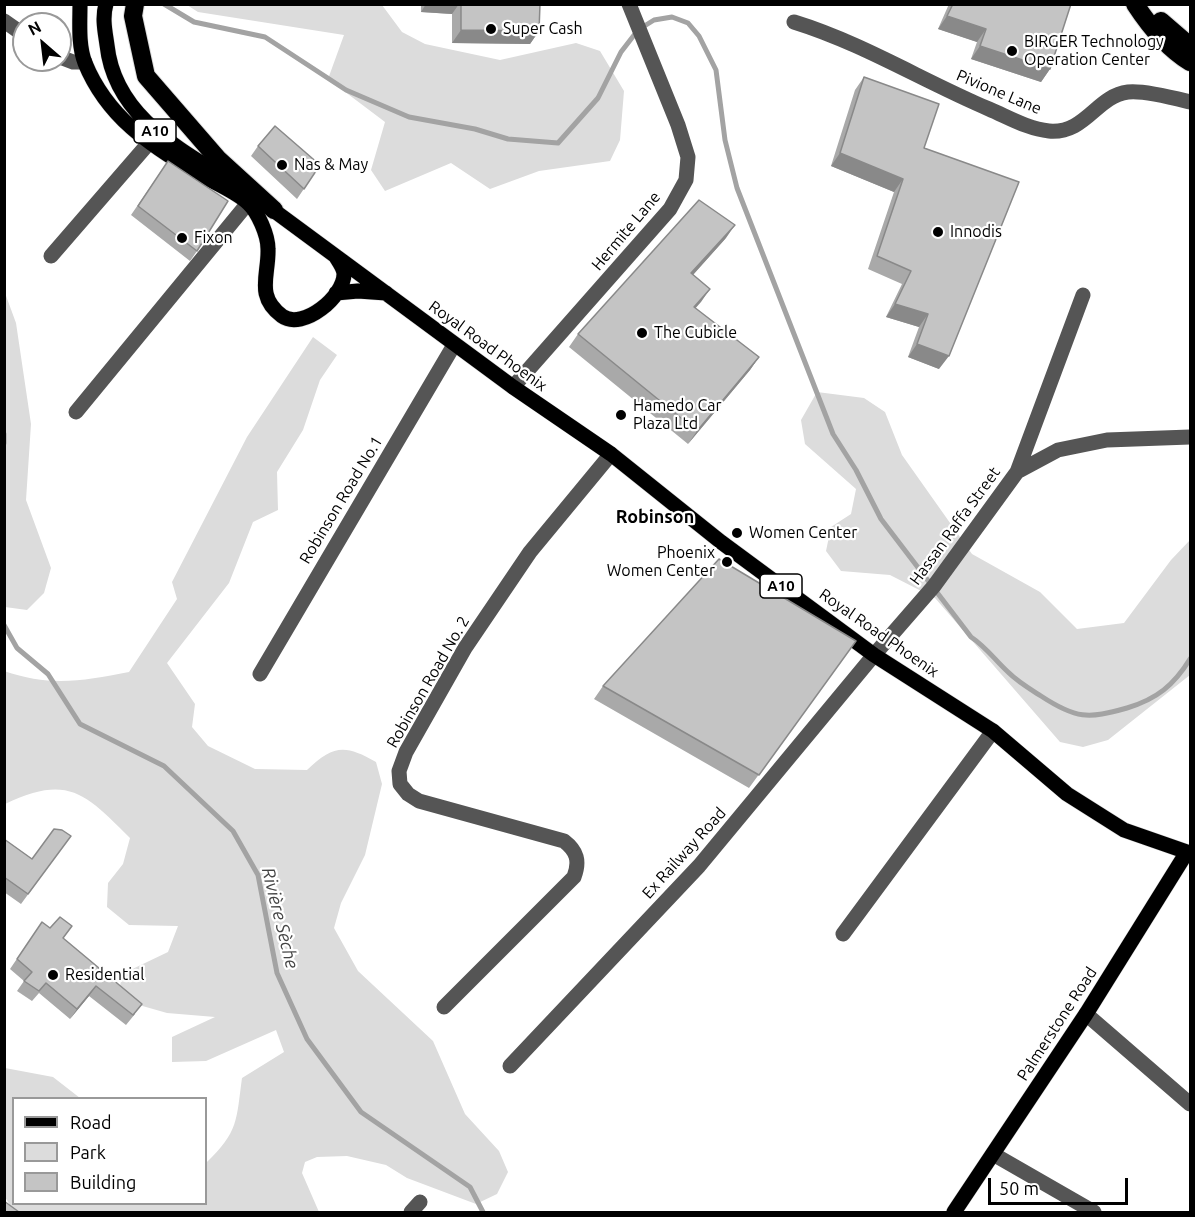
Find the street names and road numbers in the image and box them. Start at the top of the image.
street label: Pivione Lane [954,65,1044,119]
road number: A10 [134,119,176,143]
street label: Hermite Lane [588,188,664,274]
street label: Royal Road Phoenix [425,297,551,395]
street label: Robinson Road No.1 [295,433,387,567]
street label: Hassan Raffa Street [906,463,1004,589]
road number: A10 [760,574,802,598]
street label: Royal Road Phoenix [816,585,942,681]
street label: Robinson Road No. 2 [383,613,473,751]
street label: Ex Railway Road [638,803,730,903]
street label: Palmerstone Road [1013,964,1101,1084]

